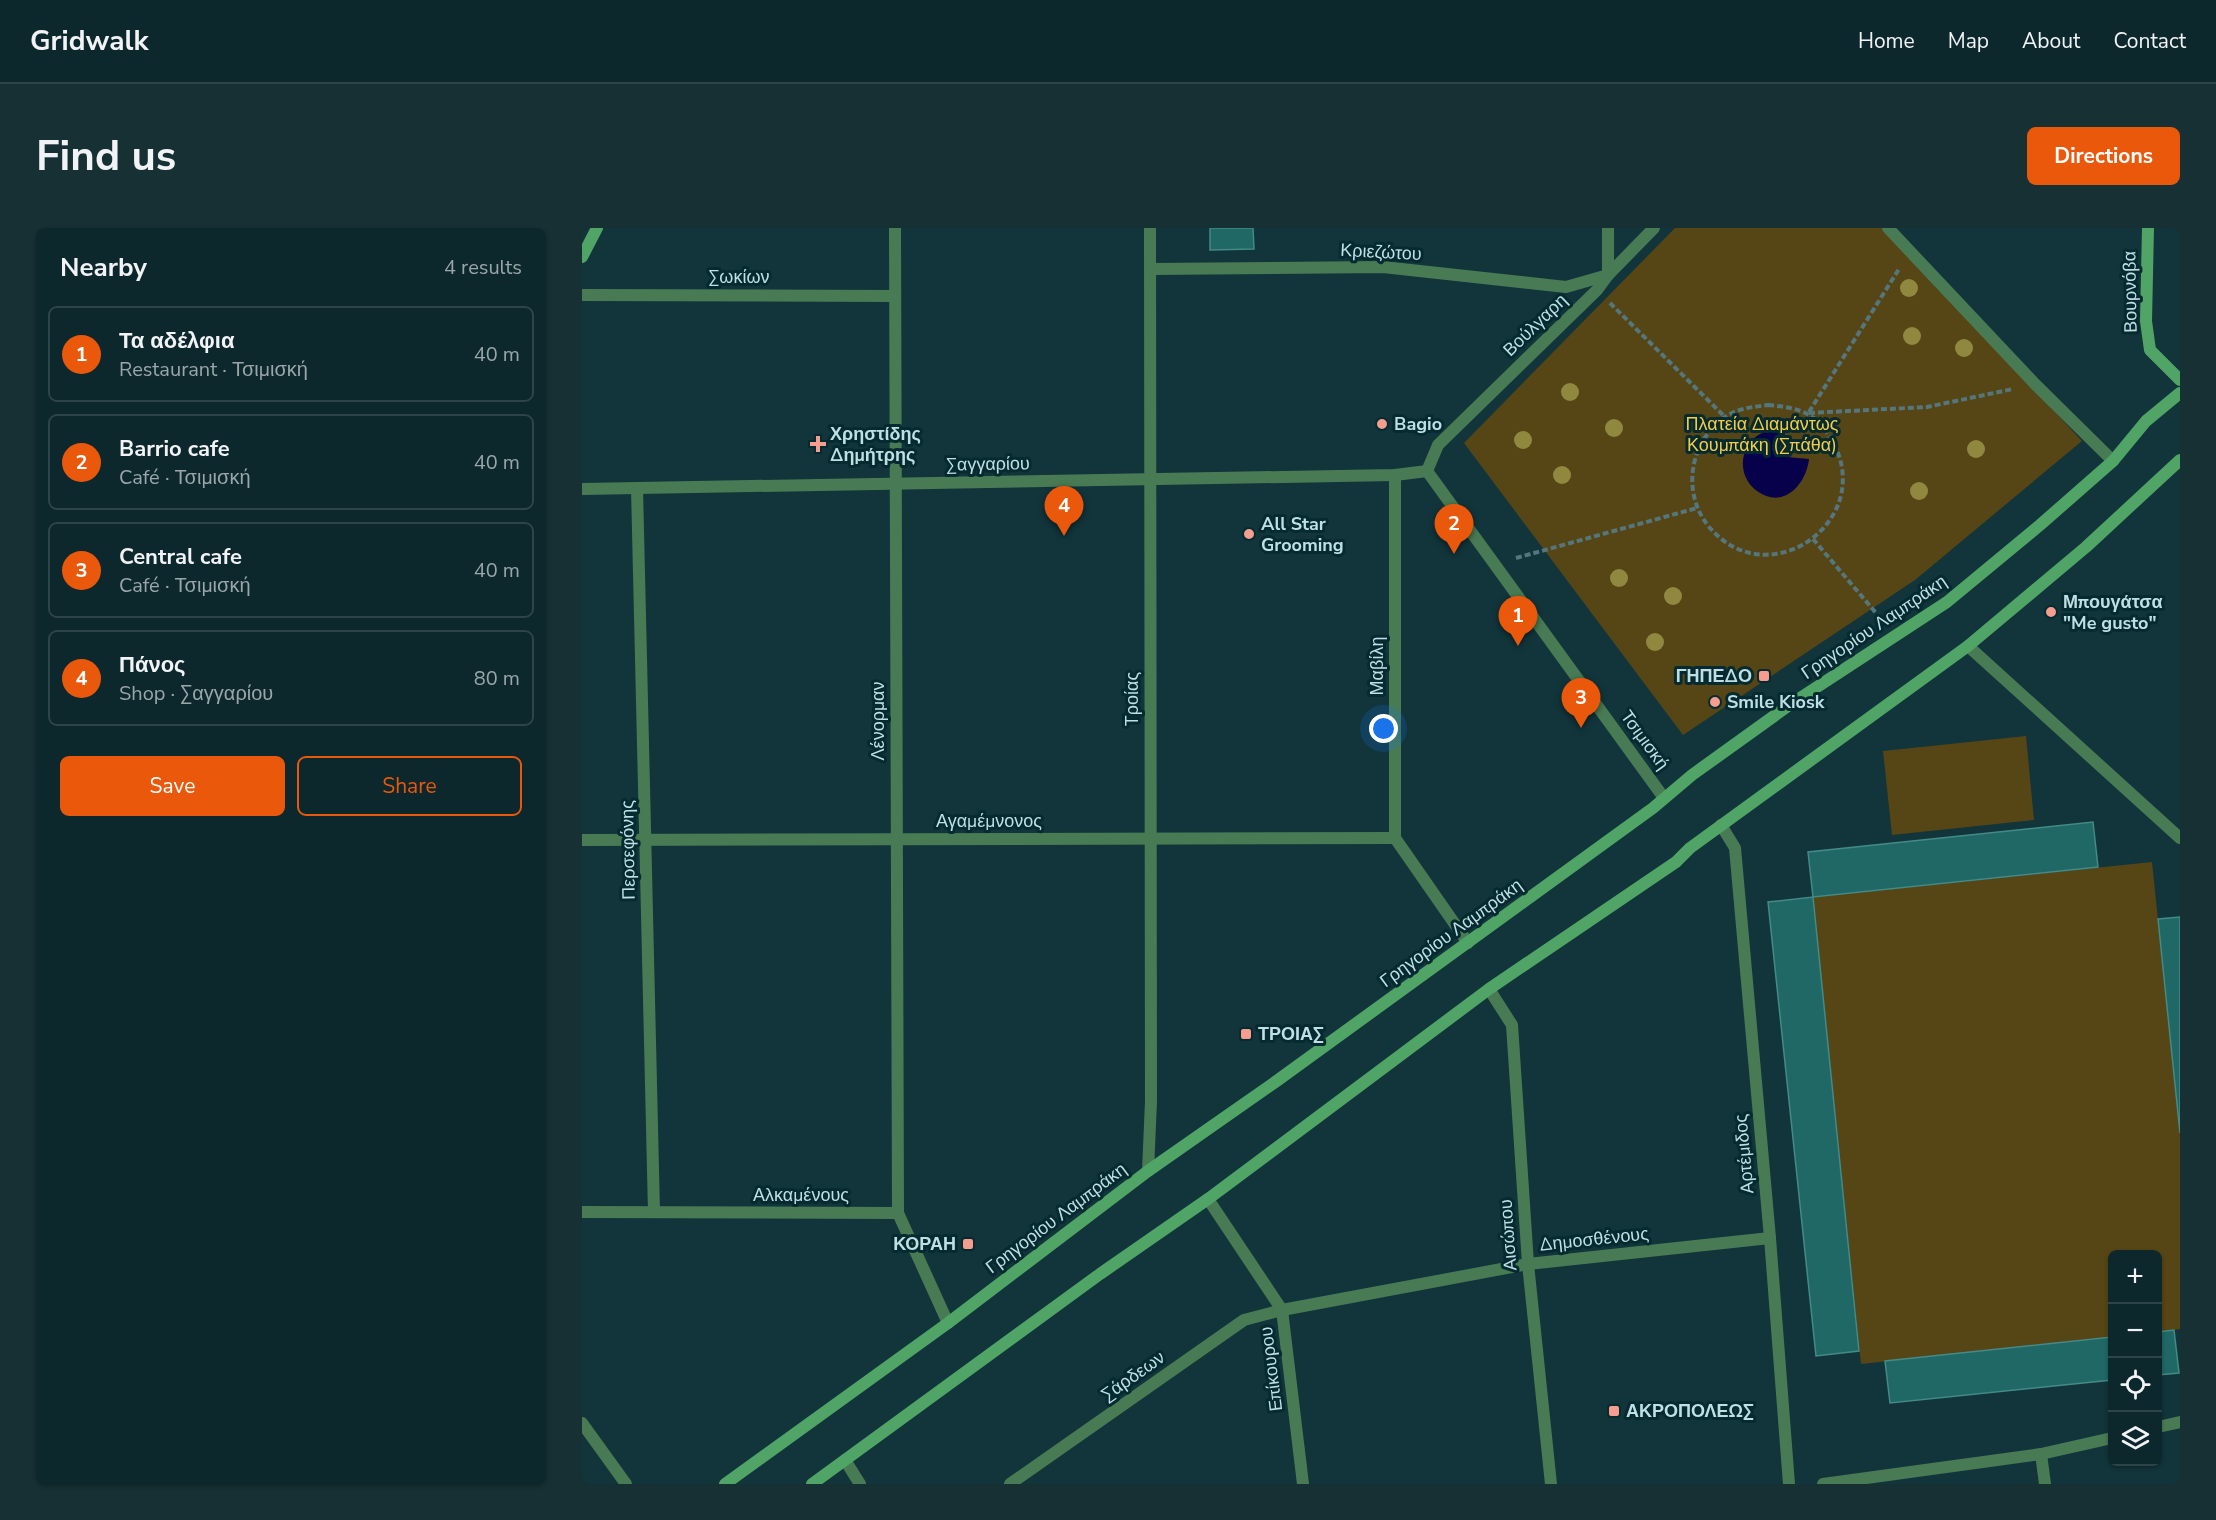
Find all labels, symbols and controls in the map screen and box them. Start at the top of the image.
text: Gridwalk [30,22,148,60]
text: Home [1858,27,1915,55]
text: Map [1948,27,1989,55]
text: About [2022,27,2080,55]
text: Contact [2113,27,2186,55]
button: Directions [2027,127,2180,185]
text: Find us [36,128,176,185]
street label: Κριεζώτου [1340,238,1422,266]
text: Nearby [60,250,147,285]
street label: Βουρνόβα [2117,251,2143,333]
text: 4 results [444,254,522,281]
street label: Σωκίων [709,265,769,289]
street label: Βούλγαρη [1498,288,1572,362]
text: Τα αδέλφια [119,326,234,356]
text: 1 [76,341,88,368]
text: 40 m [474,341,520,368]
text: Restaurant · Τσιμισκή [119,356,308,383]
place label: Bagio [1394,412,1442,436]
park label: Πλατεία Διαμάντως Κουμπάκη (Σπάθα) [1686,412,1839,457]
marker: Bagio [1375,417,1389,431]
place label: Χρηστίδης Δημήτρης [830,422,921,467]
text: Barrio cafe [119,434,230,464]
marker: Χρηστίδης Δημήτρης [811,437,825,451]
text: 2 [76,449,88,476]
text: 40 m [474,449,520,476]
street label: Σαγγαρίου [946,451,1030,477]
text: Café · Τσιμισκή [119,464,251,491]
pin: 4 [1044,486,1084,536]
pin: 2 [1434,504,1474,554]
place label: All Star Grooming [1261,512,1344,557]
marker: All Star Grooming [1242,527,1256,541]
text: Central cafe [119,542,242,572]
text: 3 [76,557,88,584]
text: 40 m [474,557,520,584]
street label: Γρηγορίου Λαμπράκη [1797,569,1951,685]
text: Café · Τσιμισκή [119,572,251,599]
place label: Μπουγάτσα "Me gusto" [2063,590,2163,635]
pin: 1 [1498,596,1538,646]
marker: Μπουγάτσα "Me gusto" [2044,605,2058,619]
street label: Μαβίλη [1365,637,1389,695]
text: Πάνος [119,650,186,680]
place label: ΓΗΠΕΔΟ [1676,664,1752,688]
text: 4 [76,665,88,692]
text: 80 m [474,665,520,692]
marker: ΓΗΠΕΔΟ [1757,669,1771,683]
street label: Τροίας [1120,672,1144,726]
pin: 3 [1562,678,1600,728]
text: Shop · Σαγγαρίου [119,680,273,707]
street label: Λένορμαν [866,682,890,760]
place label: Smile Kiosk [1727,690,1825,714]
marker: Smile Kiosk [1708,695,1722,709]
street label: Τσιμισκή [1615,705,1675,775]
your location [1369,714,1398,743]
button: Save [60,756,285,816]
button: Share [297,756,522,816]
street label: Περσεφόνης [615,800,641,900]
street label: Αγαμέμνονος [936,809,1042,833]
street label: Γρηγορίου Λαμπράκη [1375,873,1527,993]
place label: ΤΡΟΙΑΣ [1258,1022,1324,1046]
marker: ΤΡΟΙΑΣ [1239,1027,1253,1041]
street label: Αρτέμιδος [1729,1113,1759,1195]
street label: Γρηγορίου Λαμπράκη [981,1157,1131,1279]
street label: Αλκαμένους [753,1183,849,1207]
street label: Αισώπου [1494,1198,1522,1272]
street label: Δημοσθένους [1538,1221,1650,1257]
place label: ΚΟΡΑΗ [893,1232,956,1256]
marker: ΚΟΡΑΗ [961,1237,975,1251]
map controls [2108,1250,2162,1466]
button: + [2108,1250,2162,1304]
button: − [2108,1304,2162,1358]
street label: Επίκουρου [1254,1325,1288,1413]
street label: Σάρδεων [1096,1345,1170,1407]
button: locate [2108,1358,2162,1412]
place label: ΑΚΡΟΠΟΛΕΩΣ [1626,1399,1754,1423]
marker: ΑΚΡΟΠΟΛΕΩΣ [1607,1404,1621,1418]
button: layers [2108,1412,2162,1466]

